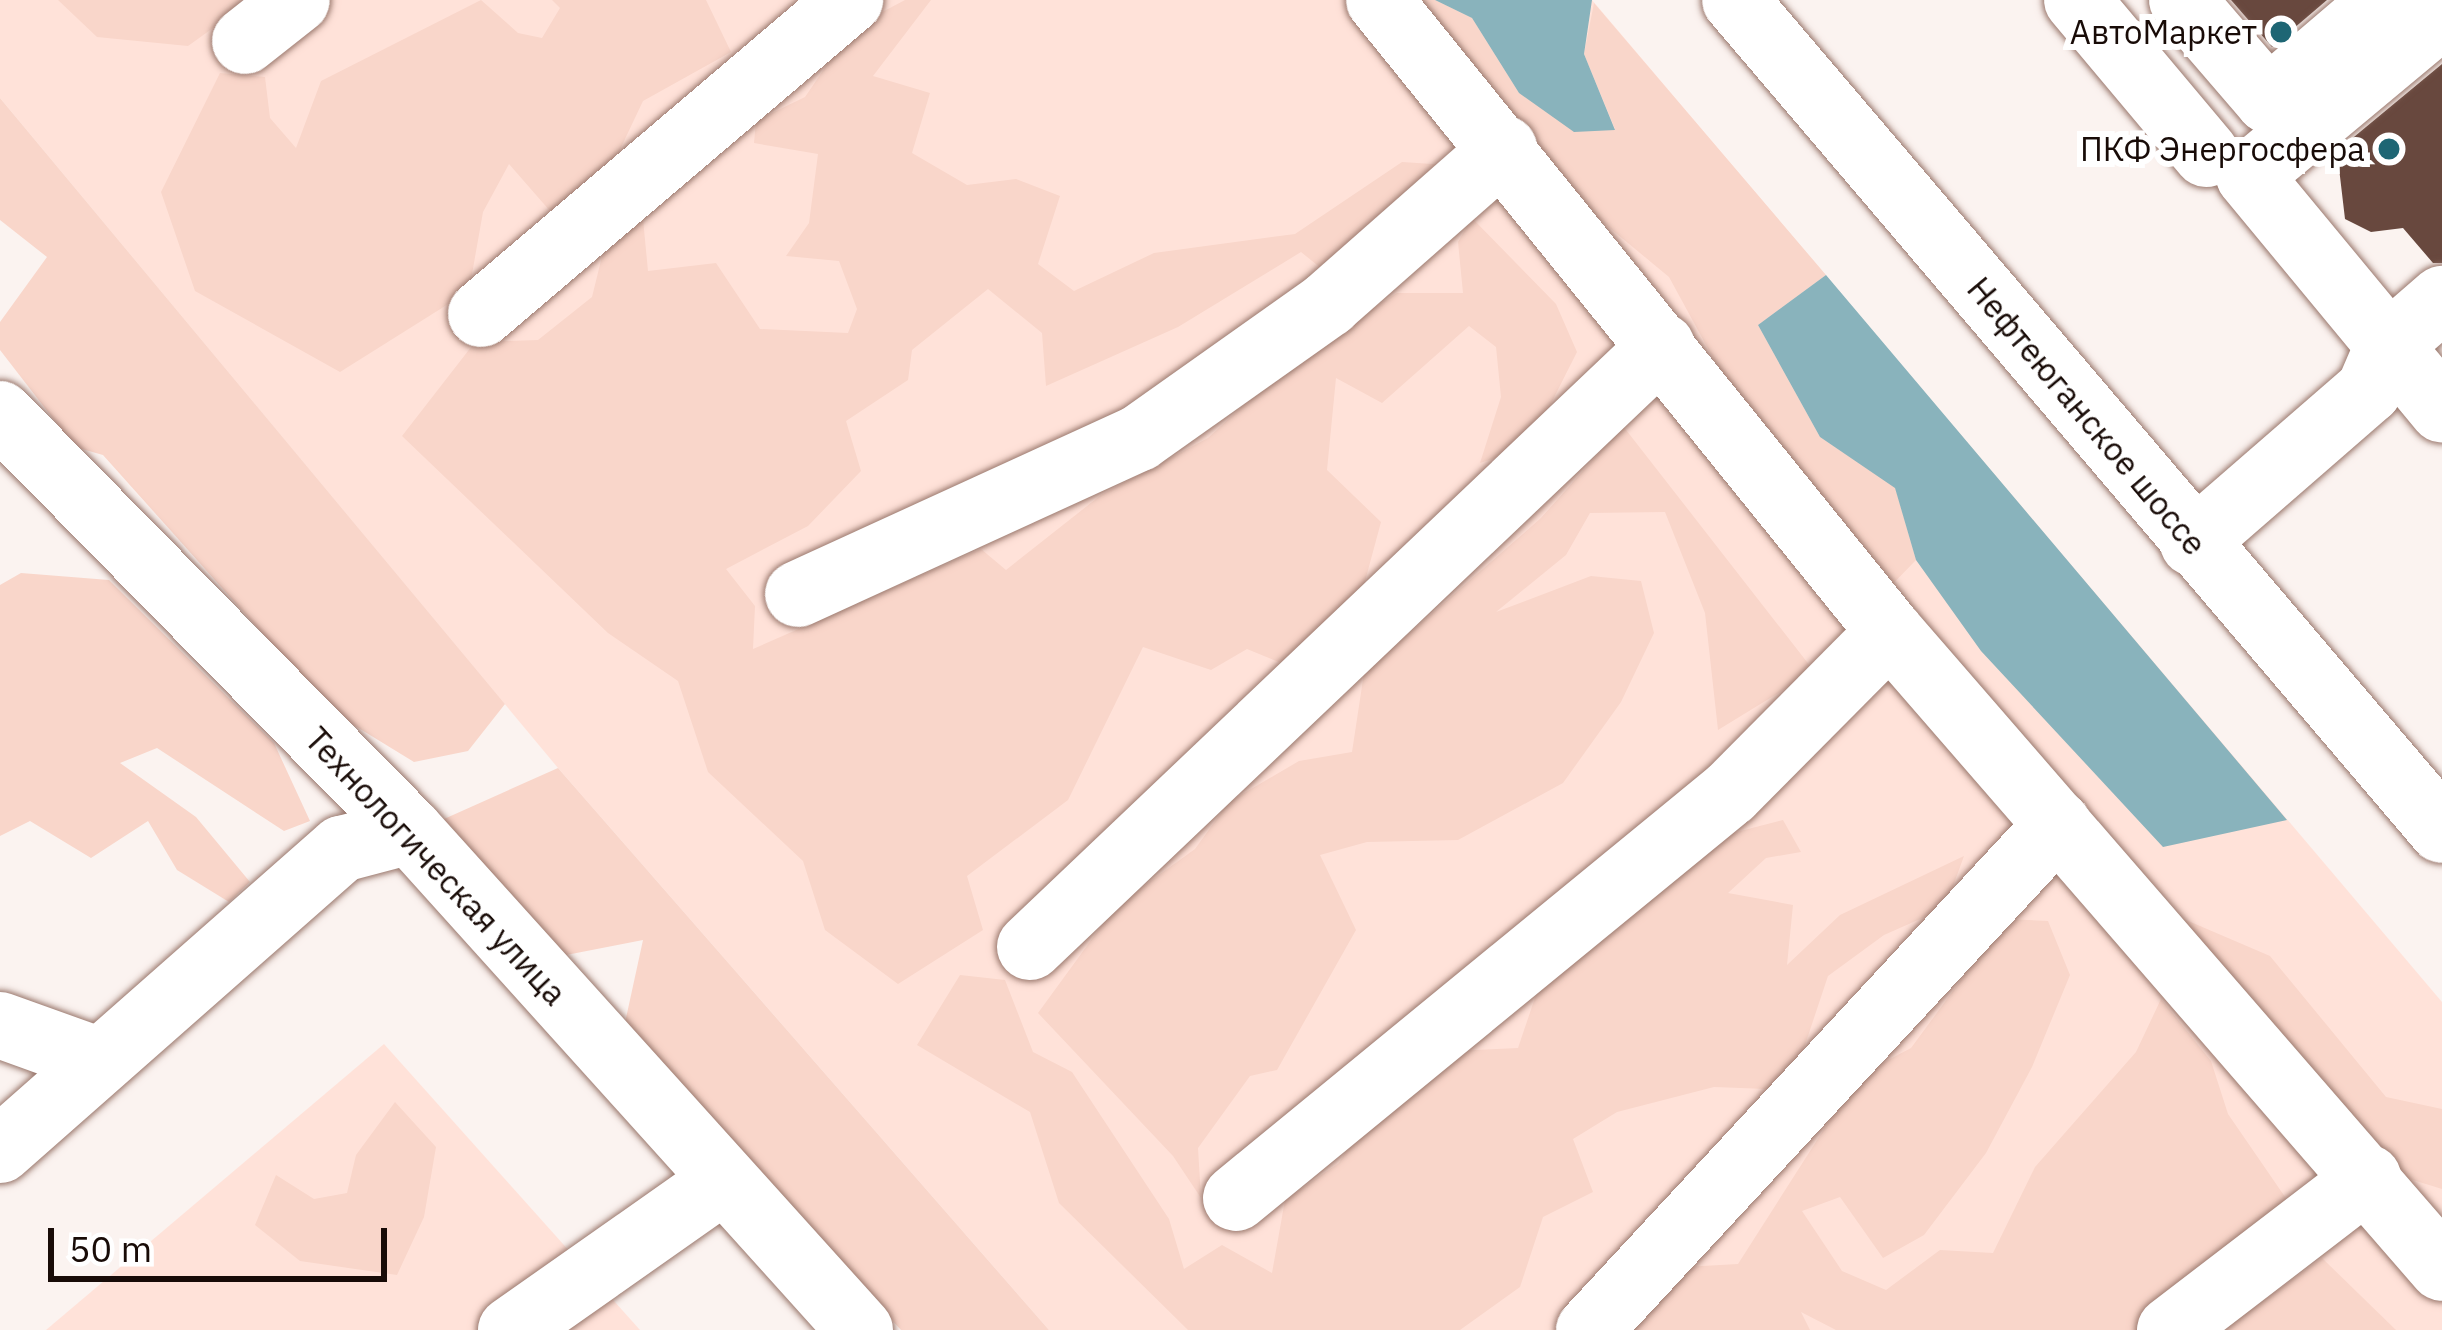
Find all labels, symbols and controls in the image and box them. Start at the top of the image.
place label: АвтоМаркет [2070,12,2257,52]
marker: АвтоМаркет [2268,19,2294,45]
place label: ПКФ Энергосфера [2080,129,2365,169]
marker: ПКФ Энергосфера [2376,136,2402,162]
street label: Нефтеюганское шоссе [1959,269,2215,563]
street label: Технологическая улица [297,719,575,1013]
scale bar [54,1204,393,1278]
text: 50 m [69,1225,152,1272]

